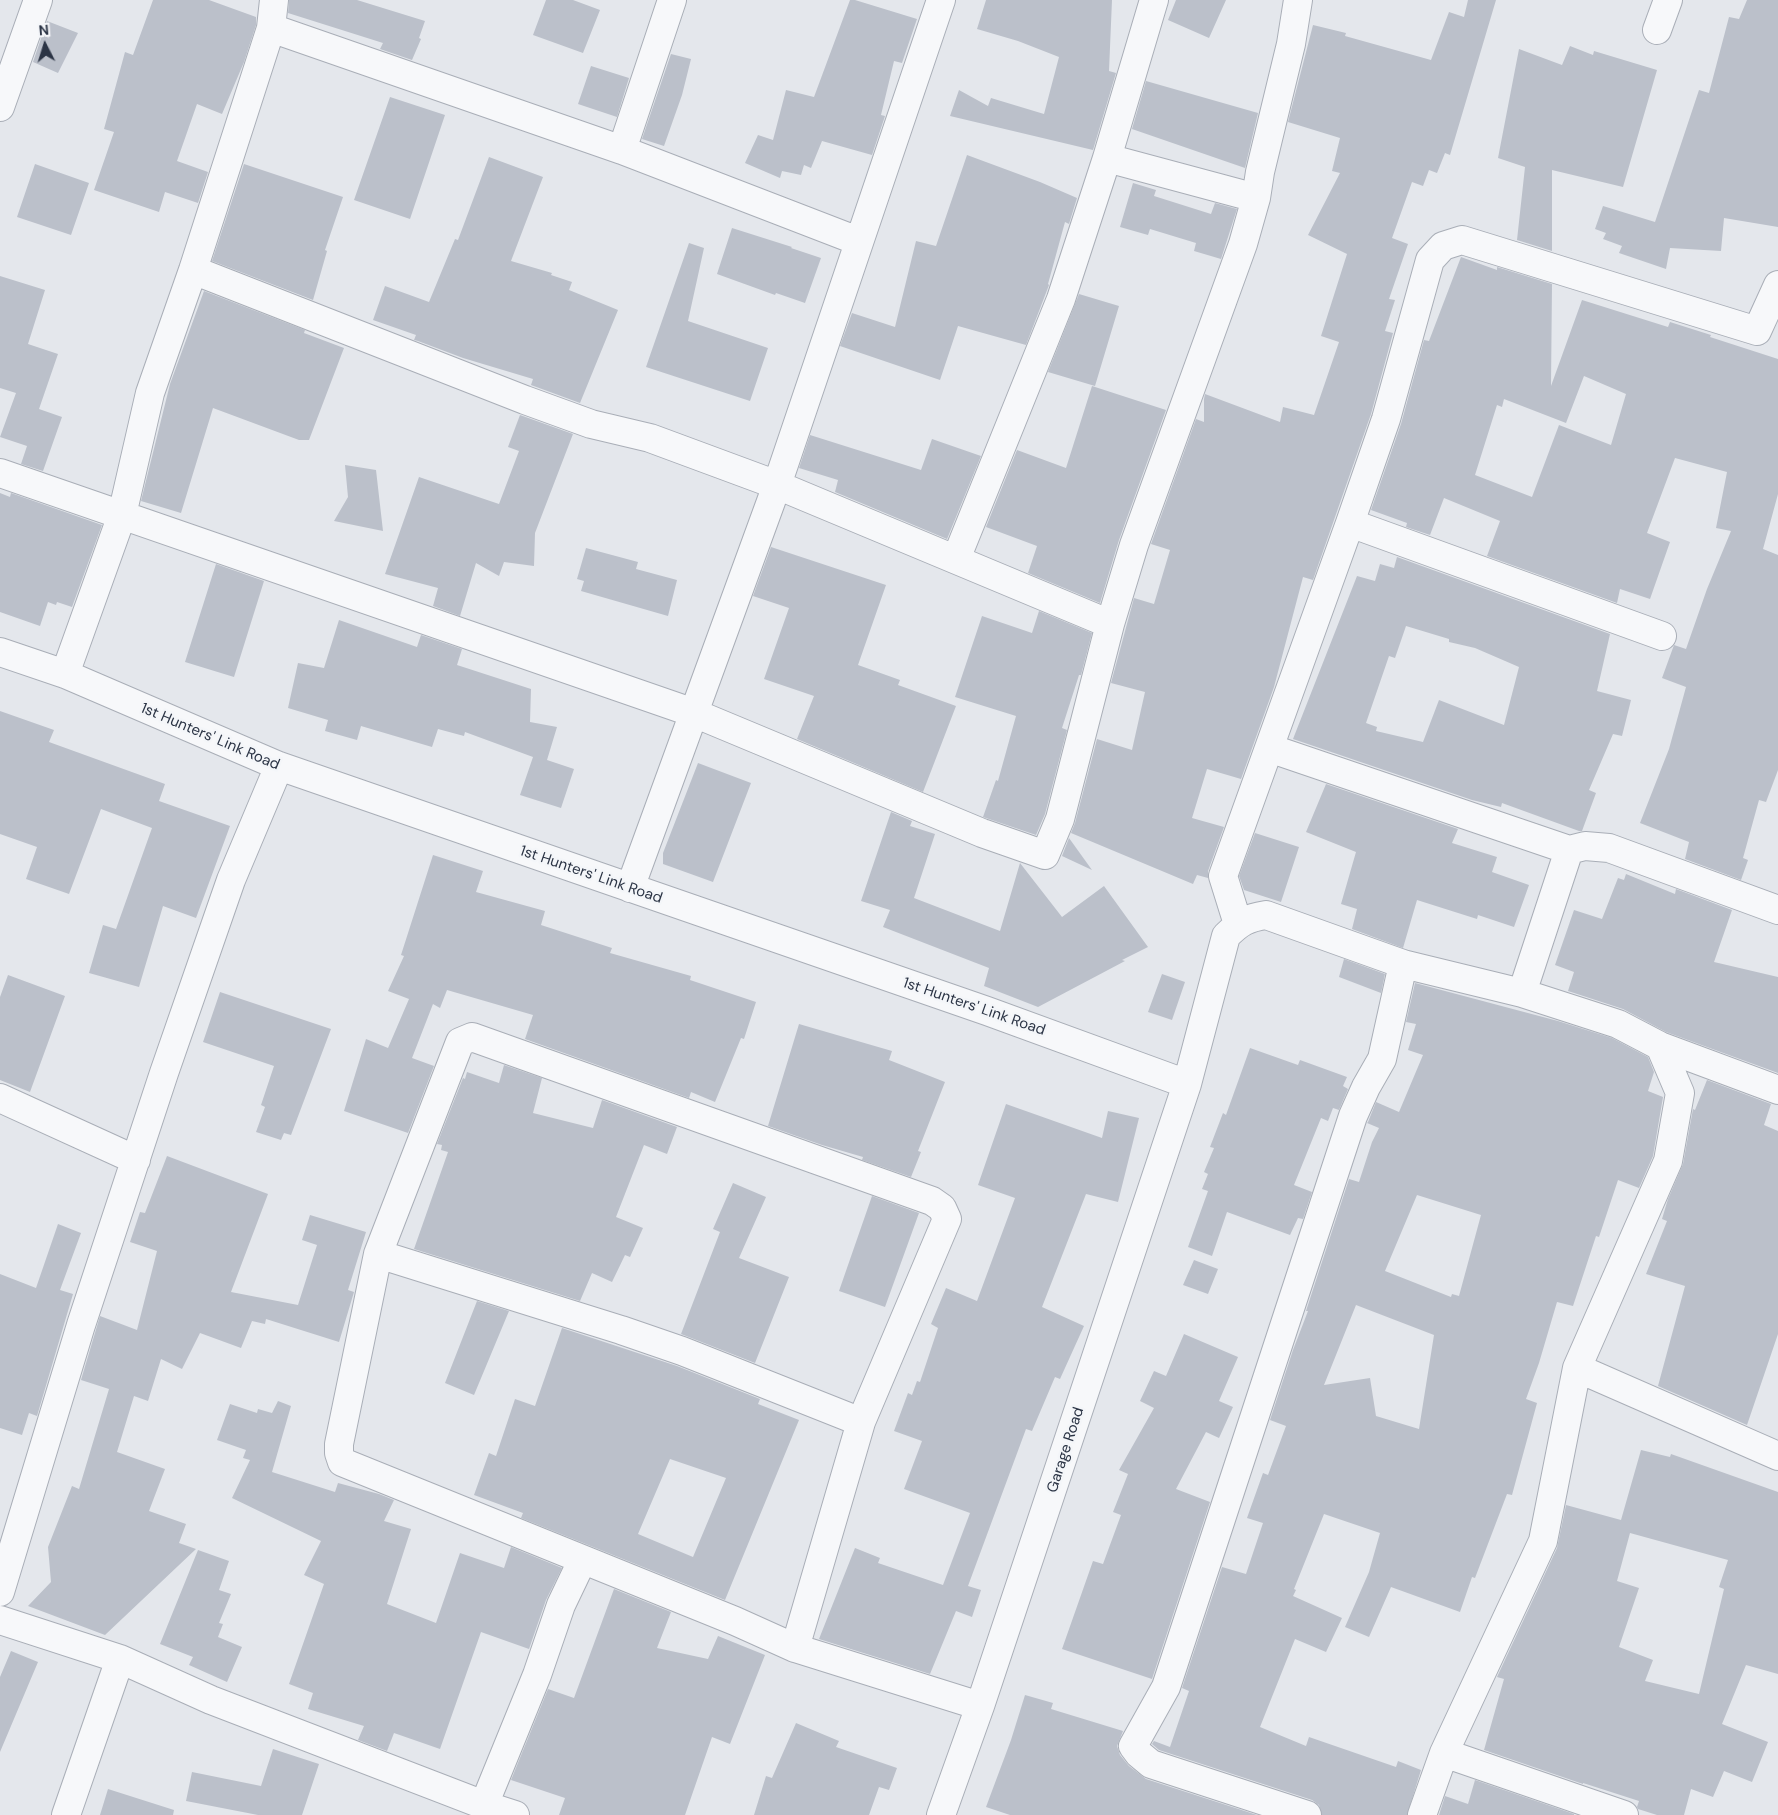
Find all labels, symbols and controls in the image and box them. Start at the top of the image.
north arrow [20,20,70,70]
text: N [38,21,50,39]
street label: 1st Hunters' Link Road [138,700,282,774]
street label: 1st Hunters' Link Road [517,842,665,908]
street label: 1st Hunters' Link Road [900,974,1048,1040]
street label: Garage Road [1044,1405,1088,1495]

